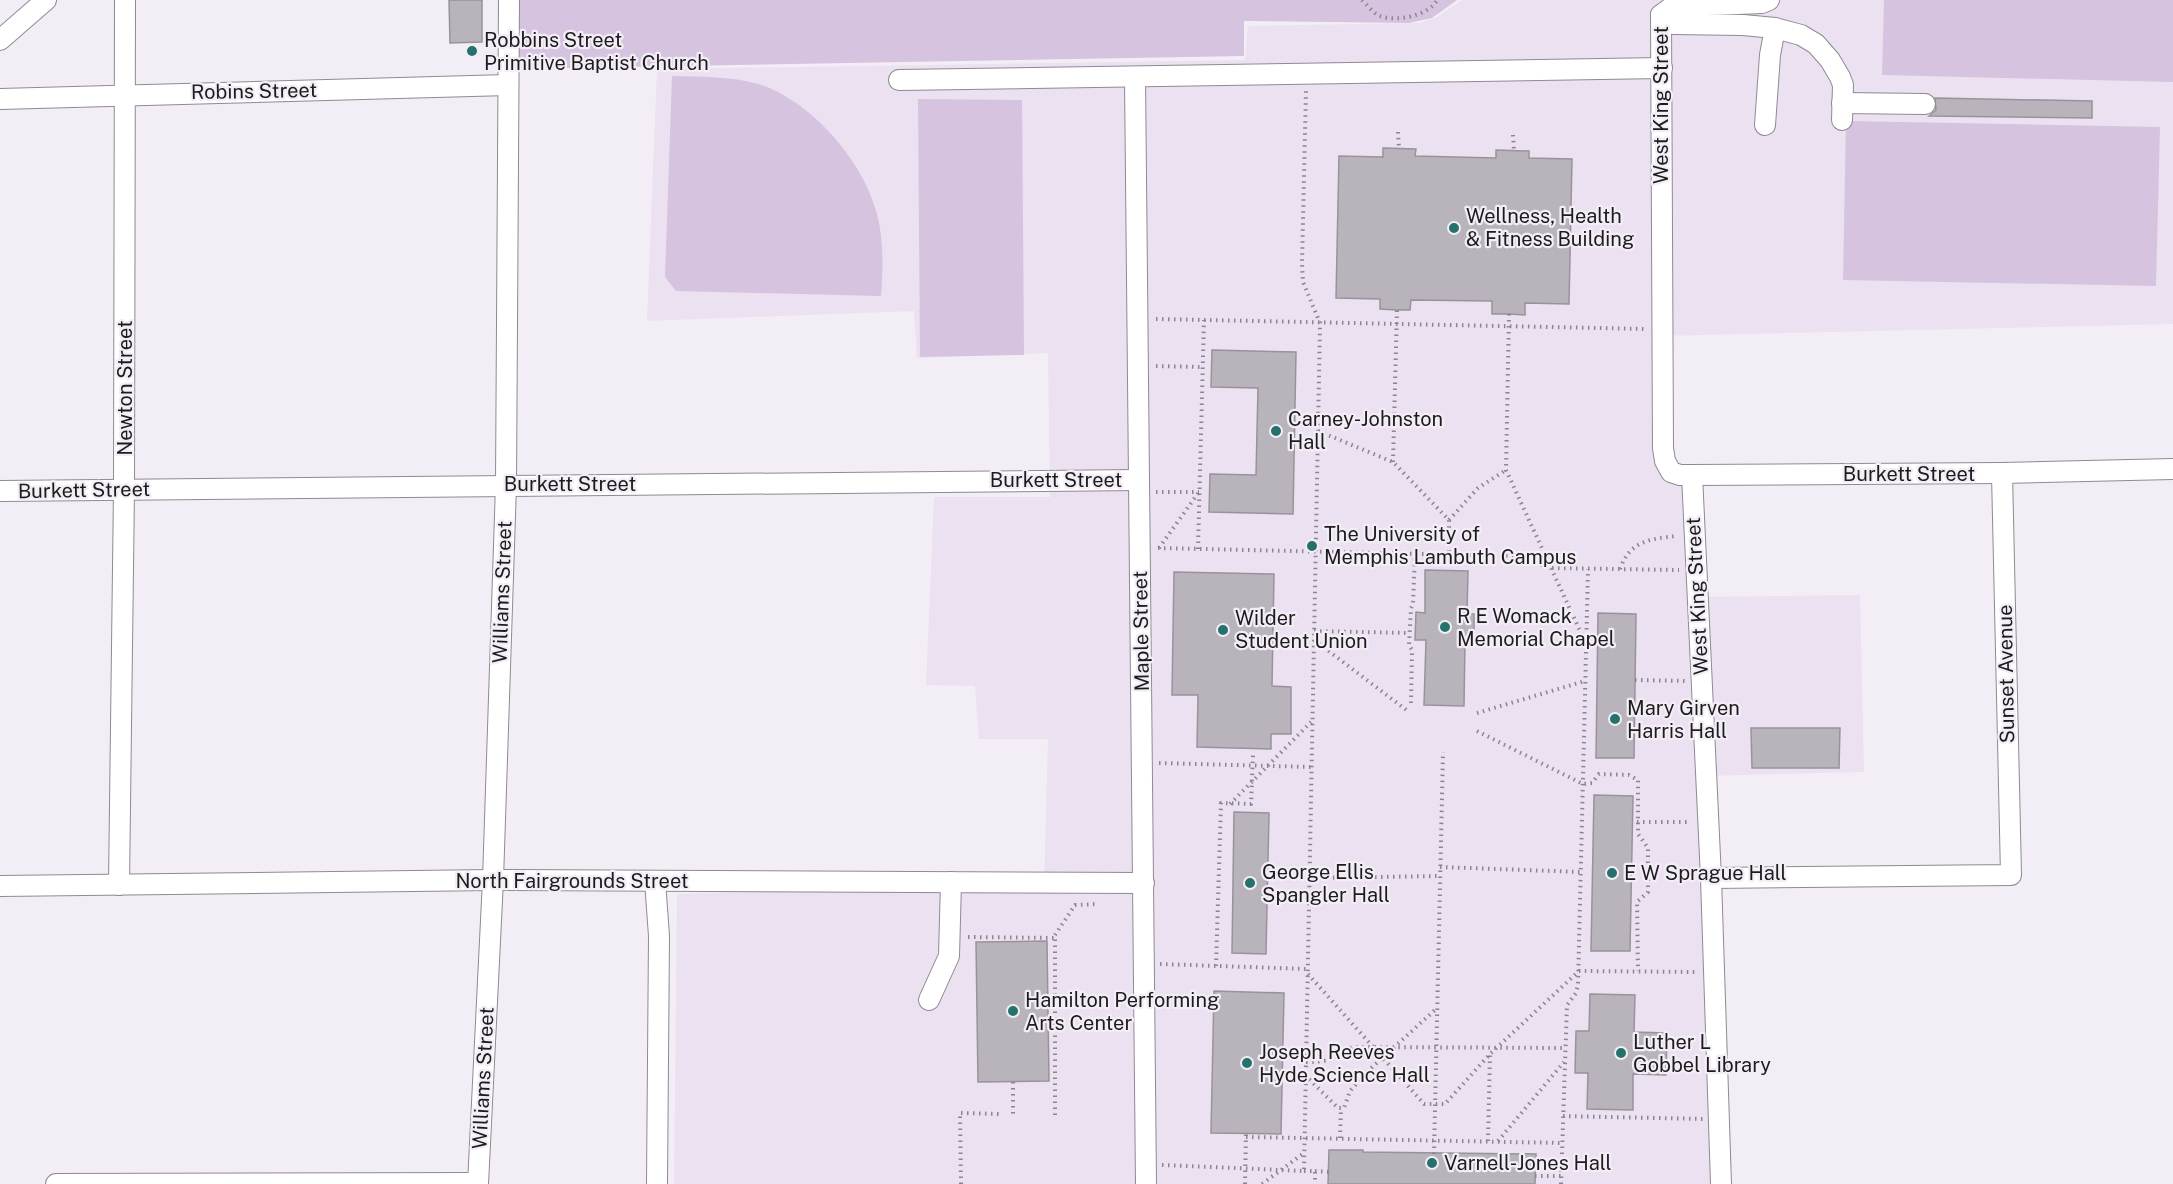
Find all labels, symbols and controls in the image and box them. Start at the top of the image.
street label: West King Street [1649,26,1673,184]
place label: Robbins Street Primitive Baptist Church [484,28,709,75]
marker: Robbins Street Primitive Baptist Church [465,44,479,58]
street label: Robins Street [191,78,317,104]
place label: Wellness, Health & Fitness Building [1466,204,1634,251]
marker: Wellness, Health & Fitness Building [1447,221,1461,235]
street label: Newton Street [113,320,137,456]
place label: Carney-Johnston Hall [1288,407,1443,454]
marker: Carney-Johnston Hall [1269,424,1283,438]
street label: Burkett Street [1843,462,1975,486]
street label: Burkett Street [990,468,1122,492]
street label: Burkett Street [504,472,636,496]
street label: Burkett Street [18,477,150,503]
street label: West King Street [1681,517,1713,675]
street label: Williams Street [488,520,516,664]
place label: The University of Memphis Lambuth Campus [1324,522,1576,569]
marker: The University of Memphis Lambuth Campus [1305,539,1319,553]
street label: Maple Street [1128,570,1154,692]
place label: R E Womack Memorial Chapel [1457,604,1615,651]
street label: Sunset Avenue [1993,604,2019,744]
place label: Wilder Student Union [1235,606,1368,653]
marker: R E Womack Memorial Chapel [1438,620,1452,634]
marker: Wilder Student Union [1216,623,1230,637]
place label: Mary Girven Harris Hall [1627,696,1740,743]
marker: Mary Girven Harris Hall [1608,712,1622,726]
place label: George Ellis Spangler Hall [1262,860,1390,907]
place label: E W Sprague Hall [1624,861,1787,885]
marker: E W Sprague Hall [1605,866,1619,880]
street label: North Fairgrounds Street [455,869,689,893]
marker: George Ellis Spangler Hall [1243,876,1257,890]
place label: Hamilton Performing Arts Center [1025,988,1219,1035]
marker: Hamilton Performing Arts Center [1006,1004,1020,1018]
street label: Williams Street [467,1006,499,1150]
place label: Luther L Gobbel Library [1633,1030,1771,1077]
place label: Joseph Reeves Hyde Science Hall [1259,1040,1430,1087]
marker: Luther L Gobbel Library [1614,1046,1628,1060]
marker: Joseph Reeves Hyde Science Hall [1240,1056,1254,1070]
place label: Varnell-Jones Hall [1444,1151,1612,1175]
marker: Varnell-Jones Hall [1425,1156,1439,1170]

